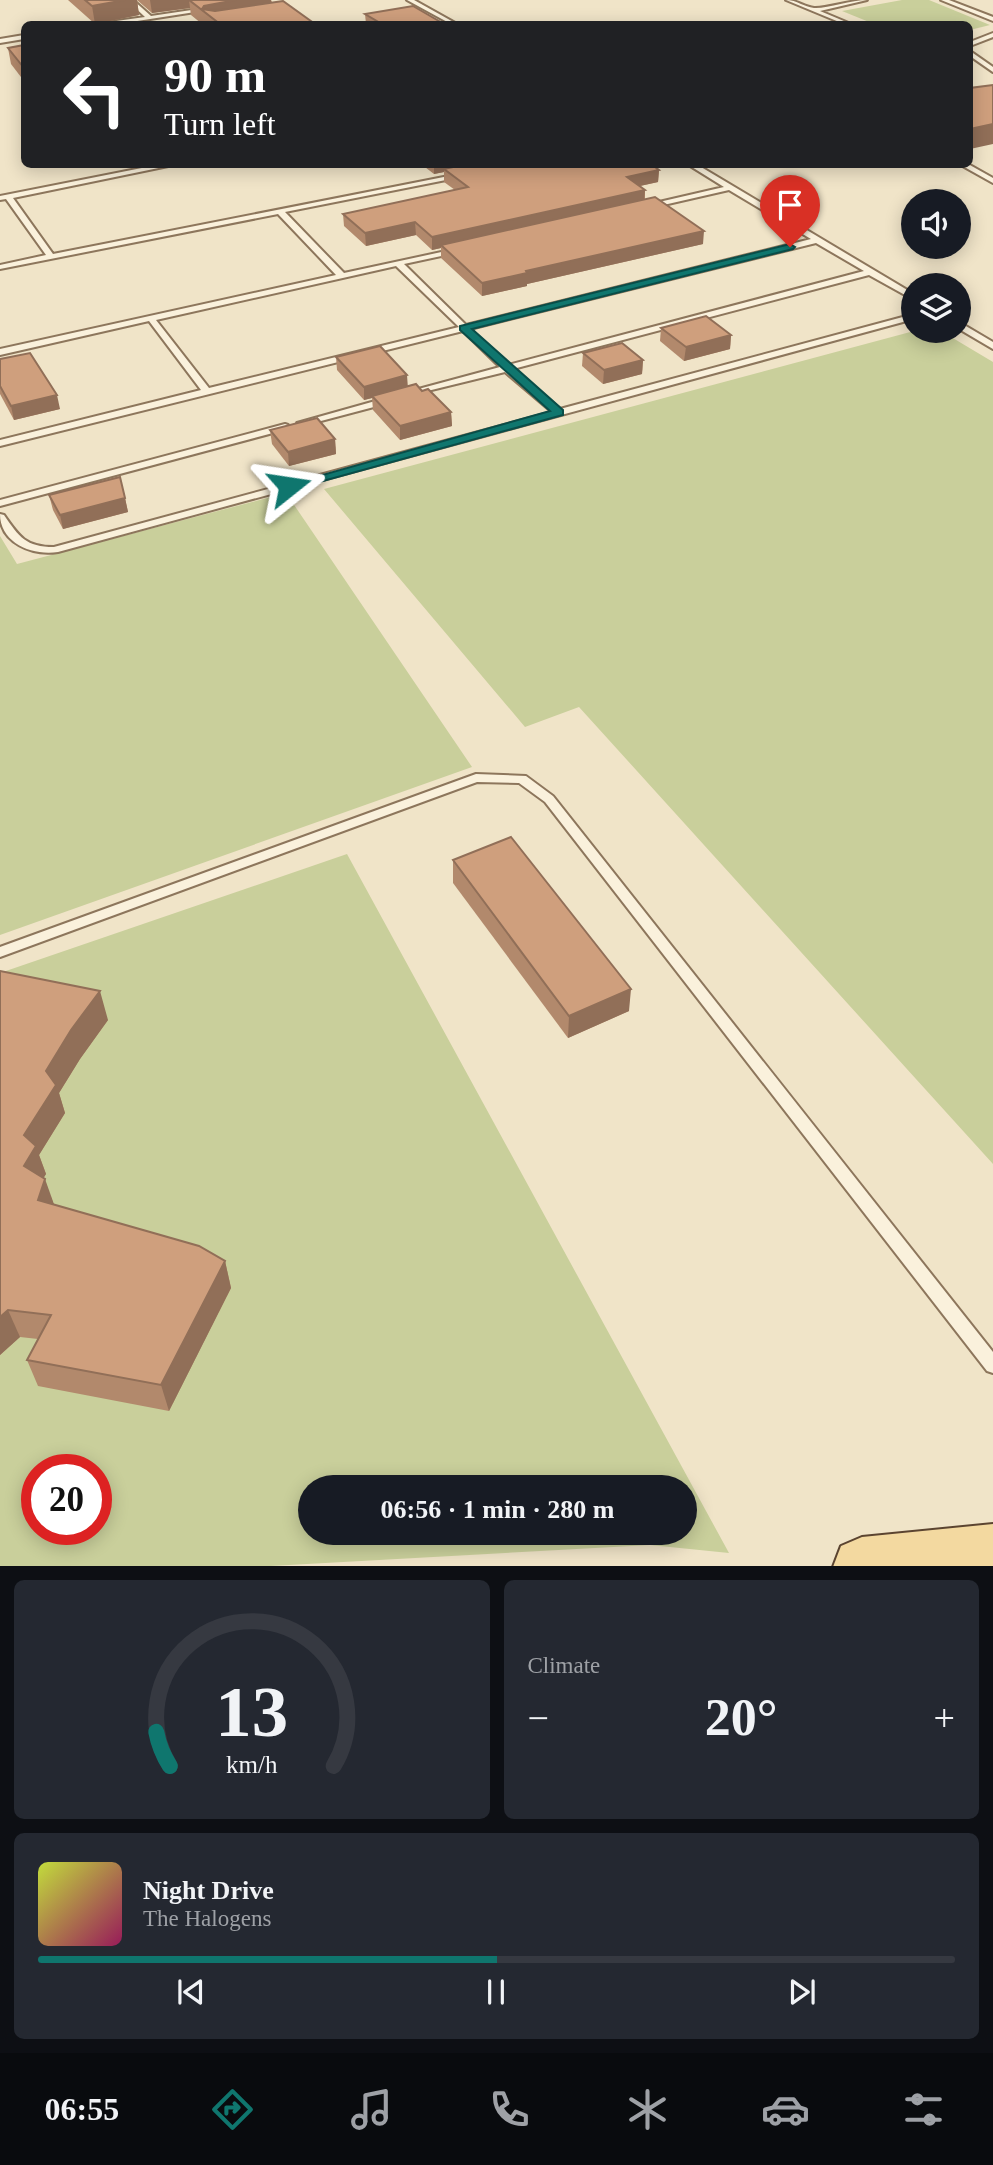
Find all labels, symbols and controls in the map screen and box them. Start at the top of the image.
text: 90 m [164,48,266,103]
icon: left [49,49,140,140]
text: Turn left [164,106,276,142]
pin [760,175,820,247]
icon: arrive [771,186,809,224]
map controls [901,189,971,343]
button: sound [901,189,971,259]
button: layers [901,273,971,343]
position arrow [252,449,326,523]
speed limit sign: 20 [21,1454,112,1545]
text: 06:56 · 1 min · 280 m [381,1495,615,1524]
text: Climate [528,1653,600,1678]
text: 13 [215,1671,288,1752]
text: 20° [705,1689,778,1746]
text: − [528,1697,549,1739]
text: + [934,1697,955,1739]
text: km/h [226,1750,278,1777]
text: Night Drive [143,1876,274,1905]
text: The Halogens [143,1906,271,1931]
icon: previous [172,1973,210,2011]
icon: pause [477,1973,515,2011]
icon: next [783,1973,821,2011]
icon: directions [208,2085,257,2134]
icon: music [347,2085,396,2134]
icon: phone [485,2085,534,2134]
icon: climate [623,2085,672,2134]
icon: car [761,2085,810,2134]
icon: filters [899,2085,948,2134]
text: 06:55 [45,2091,119,2127]

